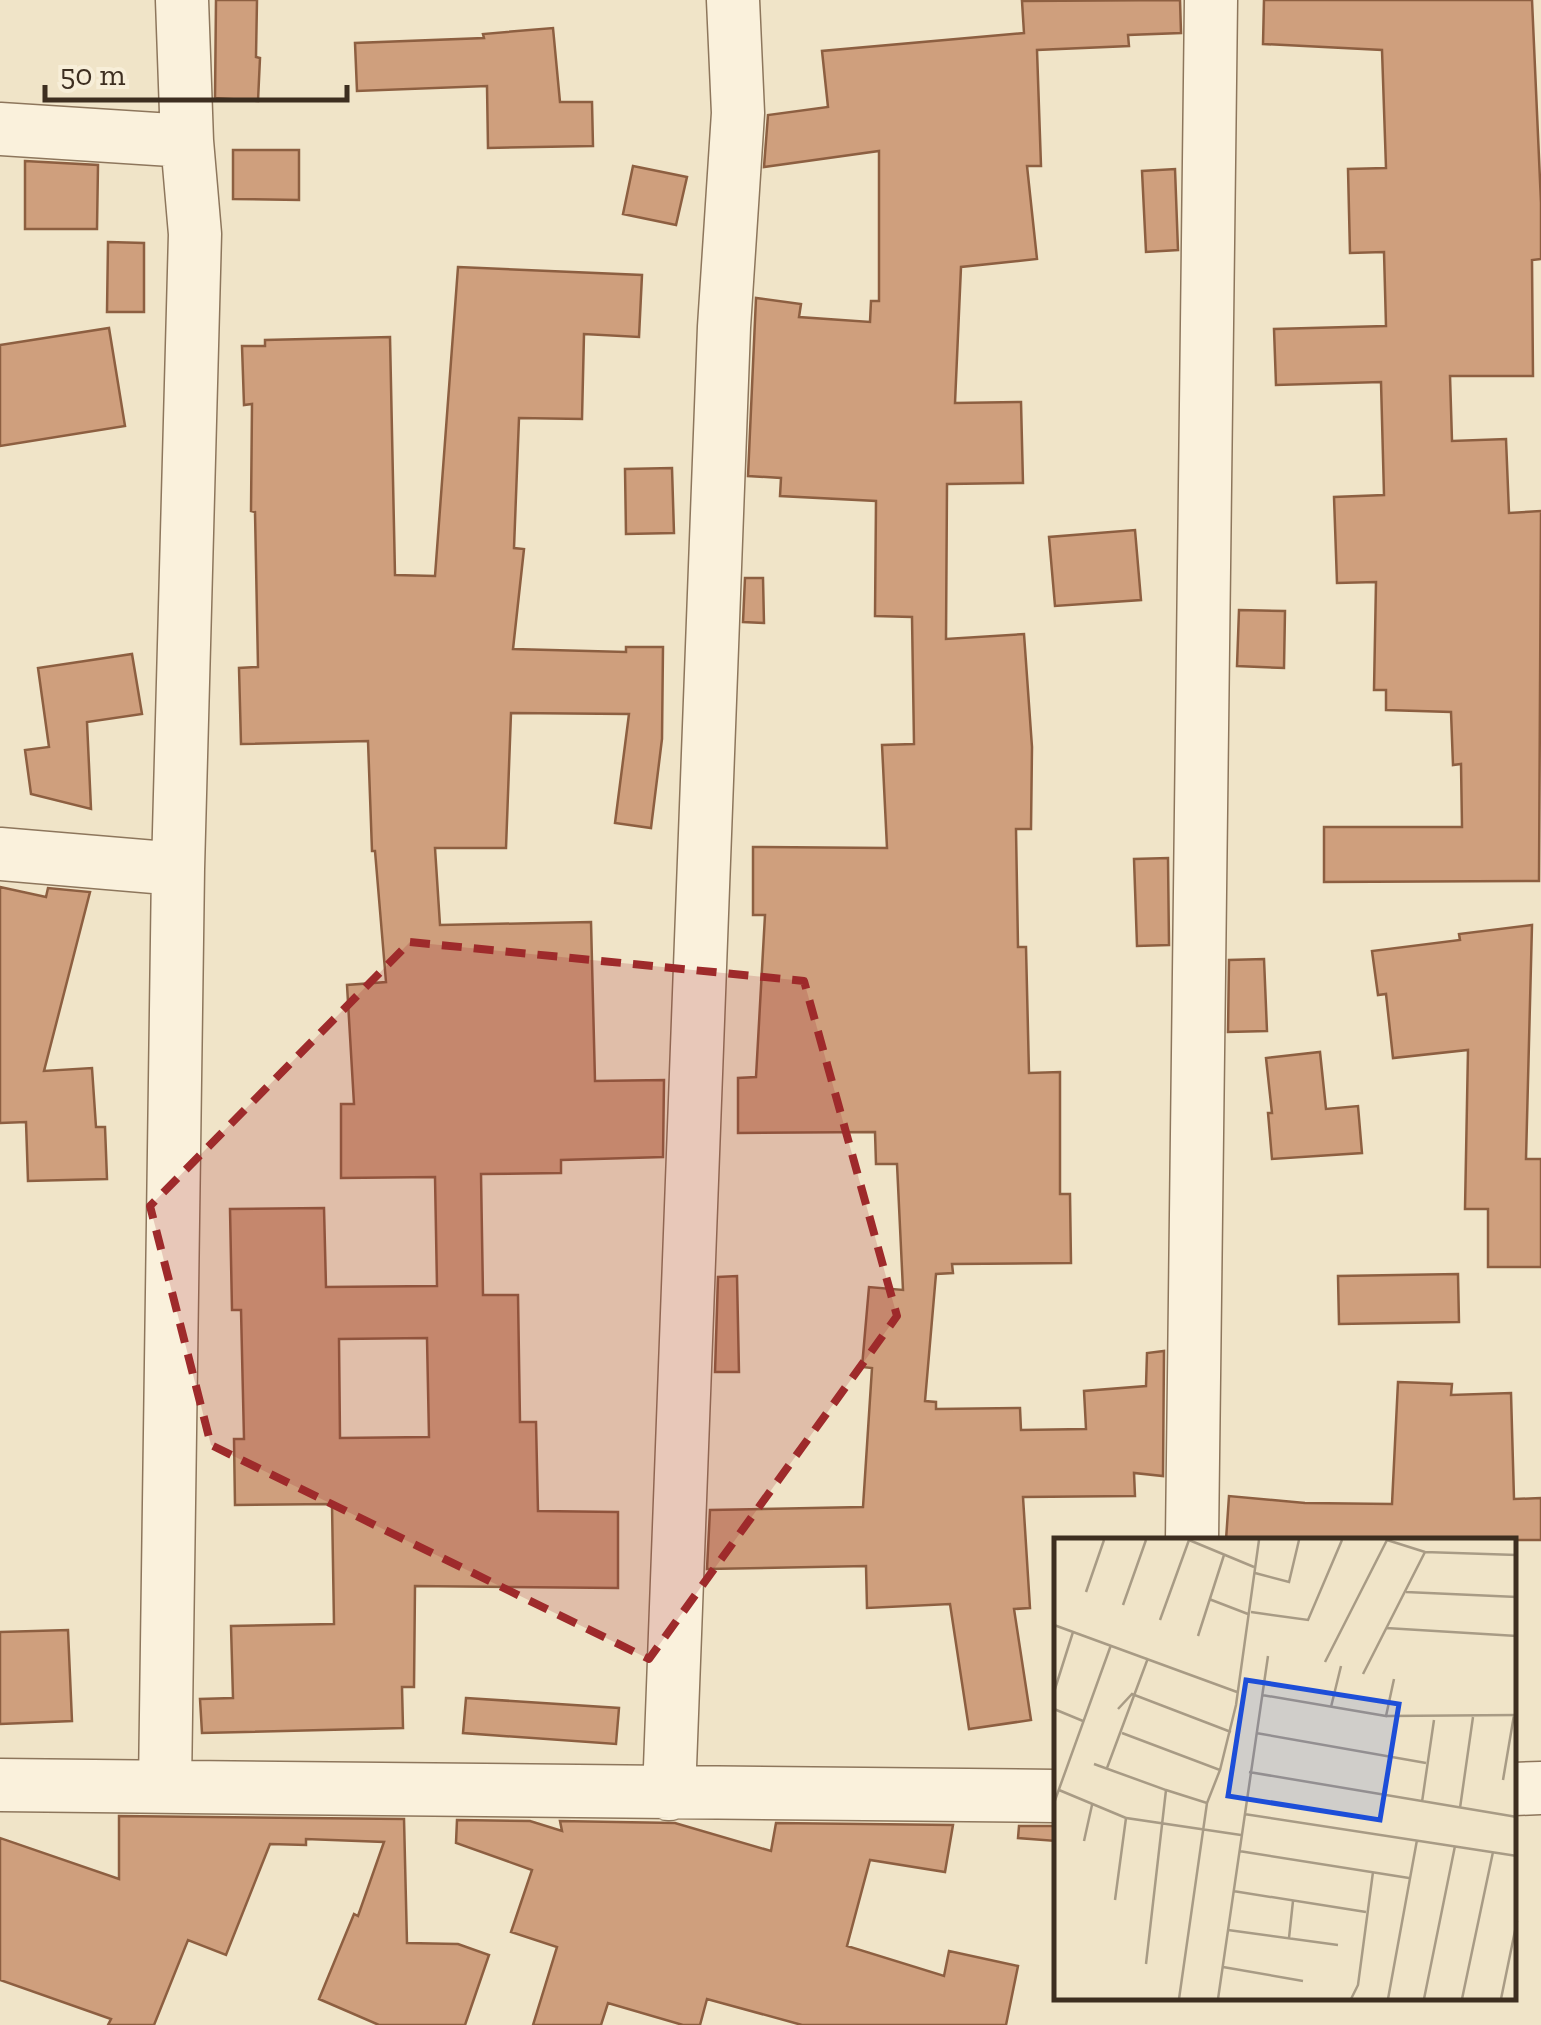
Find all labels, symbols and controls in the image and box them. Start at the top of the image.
scale bar [45,40,348,102]
text: 50 m [60,57,125,93]
inset map [1054,1538,1516,2000]

